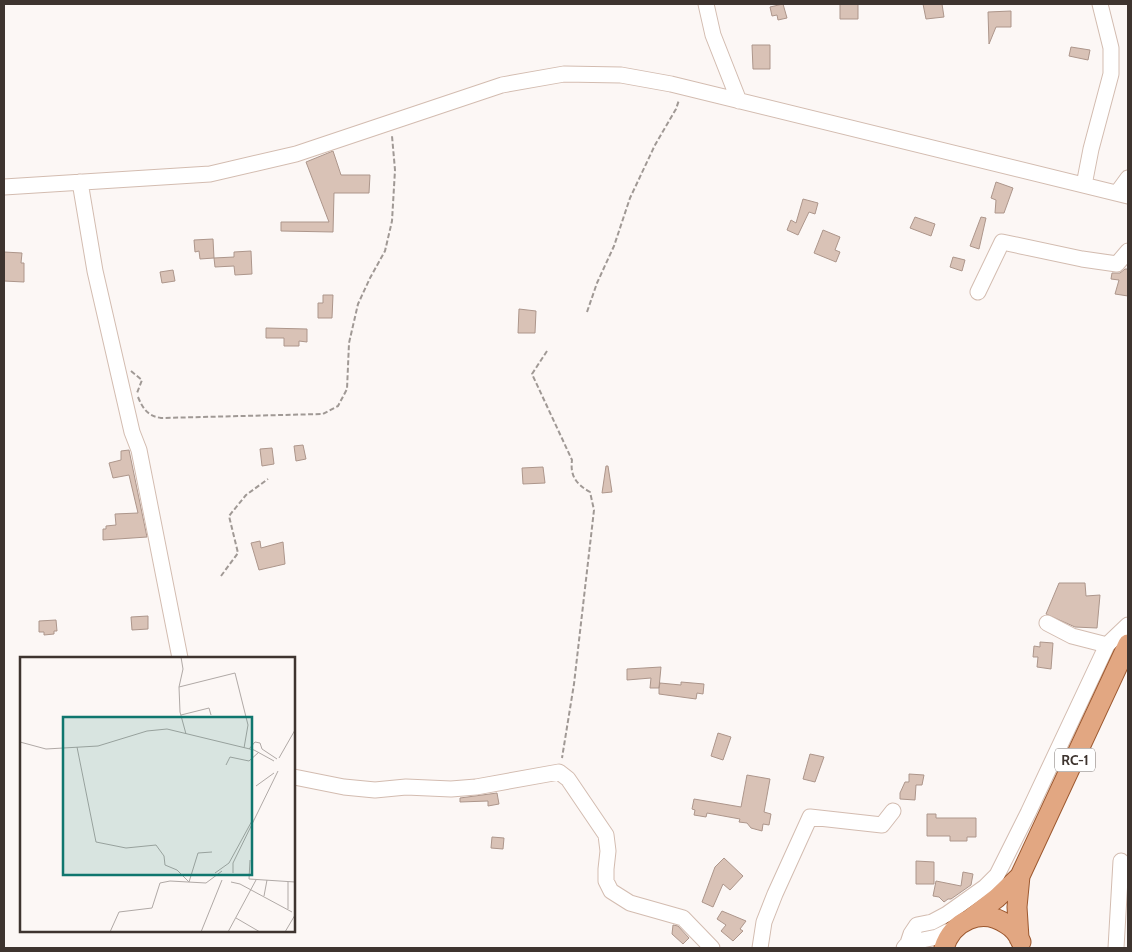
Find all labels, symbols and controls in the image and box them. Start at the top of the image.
inset map [20,657,295,932]
road number: RC-1 [1055,748,1095,772]

